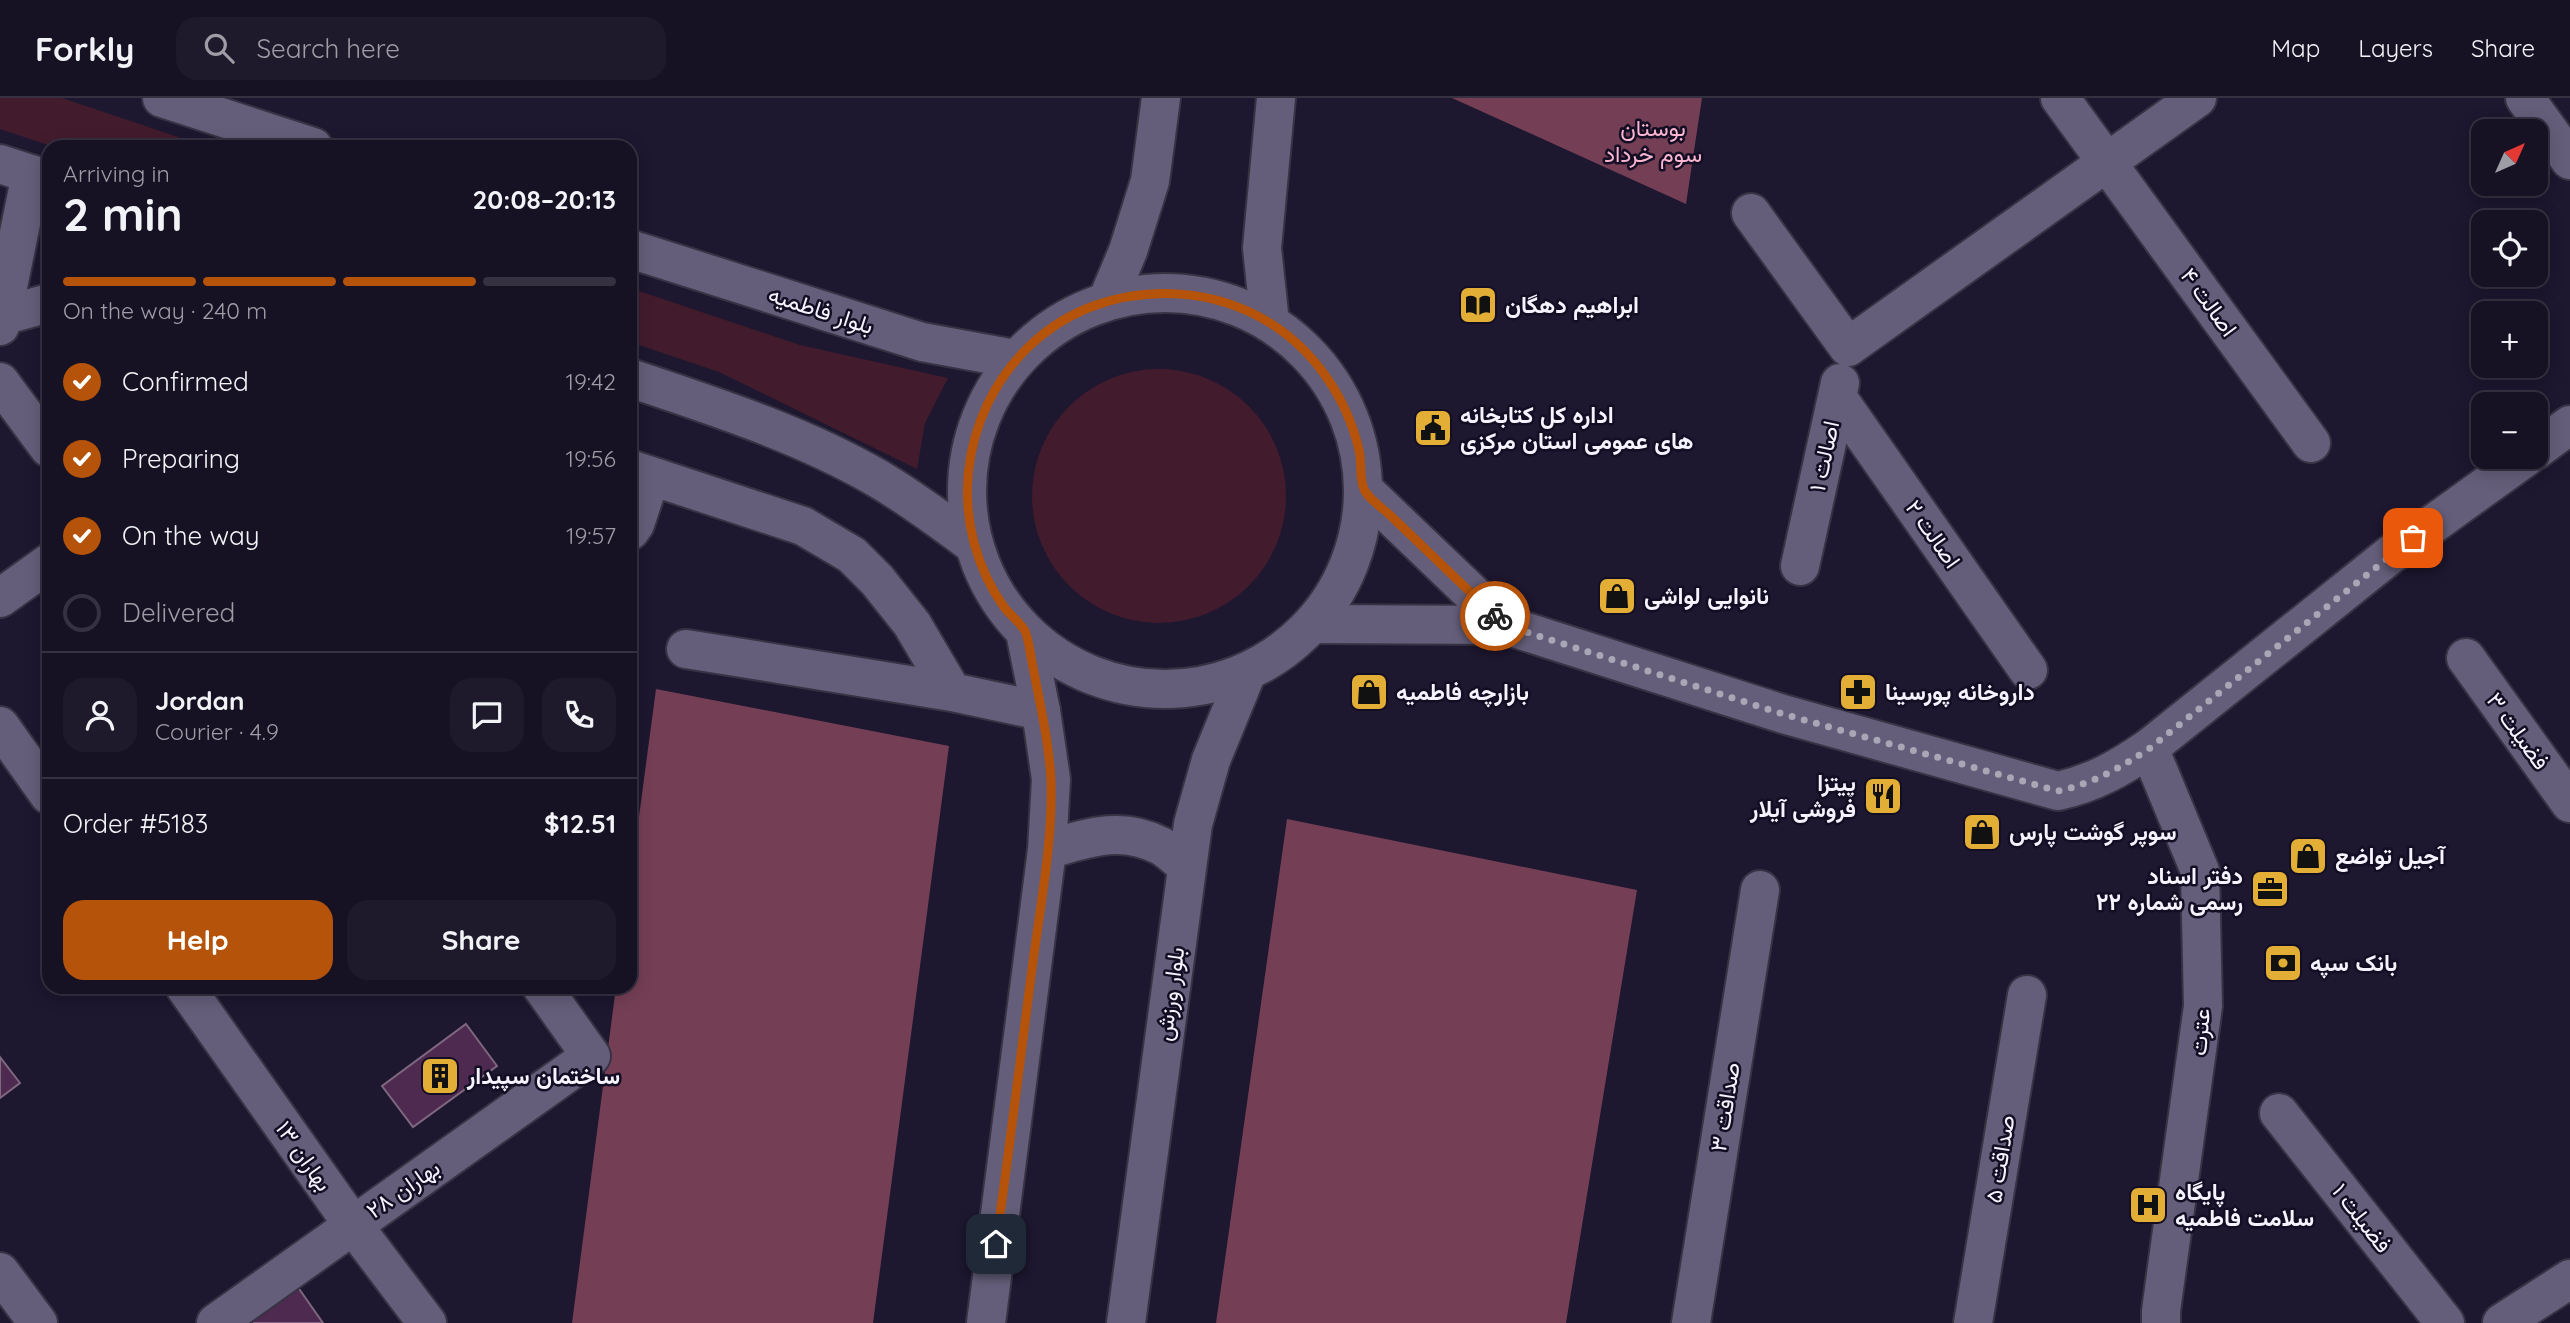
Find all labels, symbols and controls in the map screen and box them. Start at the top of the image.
search box [176,17,666,80]
text: Forkly [35,28,134,69]
icon: search [200,29,238,67]
text: Search here [256,32,400,65]
text: Map [2271,33,2320,63]
text: Layers [2358,33,2433,63]
text: Share [2471,33,2535,63]
park label: بوستان سوم خرداد [1604,113,1702,169]
north arrow [2471,119,2548,196]
map controls [2471,119,2548,469]
text: Arriving in [63,159,170,188]
text: 20:08–20:13 [473,183,616,216]
text: 2 min [63,185,183,243]
button: locate [2471,210,2548,287]
street label: اصالت ۴ [2175,262,2244,342]
street label: بلوار فاطمیه [765,279,877,341]
library icon: ابراهیم دهگان [1457,284,1499,326]
place label: ابراهیم دهگان [1505,290,1639,320]
text: On the way · 240 m [63,296,267,325]
button: + [2471,301,2548,378]
icon: check [63,363,101,401]
text: Confirmed [122,365,249,398]
text: 19:42 [565,367,616,396]
button: − [2471,392,2548,469]
place label: اداره کل کتابخانه های عمومی استان مرکزی [1460,400,1693,456]
public building icon: اداره کل کتابخانه های عمومی استان مرکزی [1412,407,1454,449]
street label: اصالت ۱ [1802,418,1845,494]
icon: check [63,440,101,478]
text: Preparing [122,442,240,475]
text: 19:56 [565,444,616,473]
street label: اصالت ۲ [1899,494,1967,574]
pin [2383,508,2443,568]
icon: check [63,517,101,555]
text: On the way [122,519,260,552]
icon: bag [2394,519,2432,557]
text: 19:57 [566,521,616,550]
shop icon: نانوایی لواشی [1596,575,1638,617]
courier [1460,581,1530,651]
place label: نانوایی لواشی [1644,581,1769,611]
text: Delivered [122,596,235,629]
icon: bike [1476,597,1514,635]
shop icon: بازارچه فاطمیه [1348,671,1390,713]
pharmacy icon: داروخانه پورسینا [1837,671,1879,713]
place label: بازارچه فاطمیه [1396,677,1529,708]
place label: داروخانه پورسینا [1885,677,2035,708]
button: person [63,678,137,752]
button: chat [450,678,524,752]
button: phone [542,678,616,752]
text: Jordan [155,684,244,717]
street label: فضیلت ۳ [2481,686,2556,775]
text: Courier · 4.9 [155,717,279,746]
place label: پیتزا فروشی آیلار [1749,768,1856,824]
restaurant icon: پیتزا فروشی آیلار [1862,775,1904,817]
text: Order #5183 [63,807,208,840]
text: $12.51 [544,807,616,840]
shop icon: سوپر گوشت پارس [1961,811,2003,853]
place label: سوپر گوشت پارس [2009,817,2177,848]
shop icon: آجیل تواضع [2287,835,2329,877]
place label: آجیل تواضع [2335,841,2447,872]
place label: دفتر اسناد رسمی شماره ۲۲ [2096,861,2243,917]
office icon: دفتر اسناد رسمی شماره ۲۲ [2249,868,2291,910]
button: Help [63,900,333,980]
button: Share [347,900,616,980]
bank icon: بانک سپه [2262,942,2304,984]
street label: بلوار ورزش [1149,945,1191,1043]
place label: بانک سپه [2310,948,2397,979]
street label: عترت [2183,1007,2217,1057]
building icon: ساختمان سپیدار [419,1055,461,1097]
street label: صداقت ۳ [1703,1060,1746,1154]
place label: ساختمان سپیدار [466,1061,620,1092]
street label: صداقت ۵ [1978,1113,2021,1205]
street label: بهاران ۱۳ [269,1115,339,1197]
street label: بهاران ۲۸ [360,1153,446,1225]
place label: پایگاه سلامت فاطمیه [2175,1177,2314,1232]
street label: فضیلت ۱ [2326,1177,2399,1258]
hospital icon: پایگاه سلامت فاطمیه [2127,1184,2169,1226]
pin [966,1214,1026,1274]
icon: home [977,1225,1015,1263]

